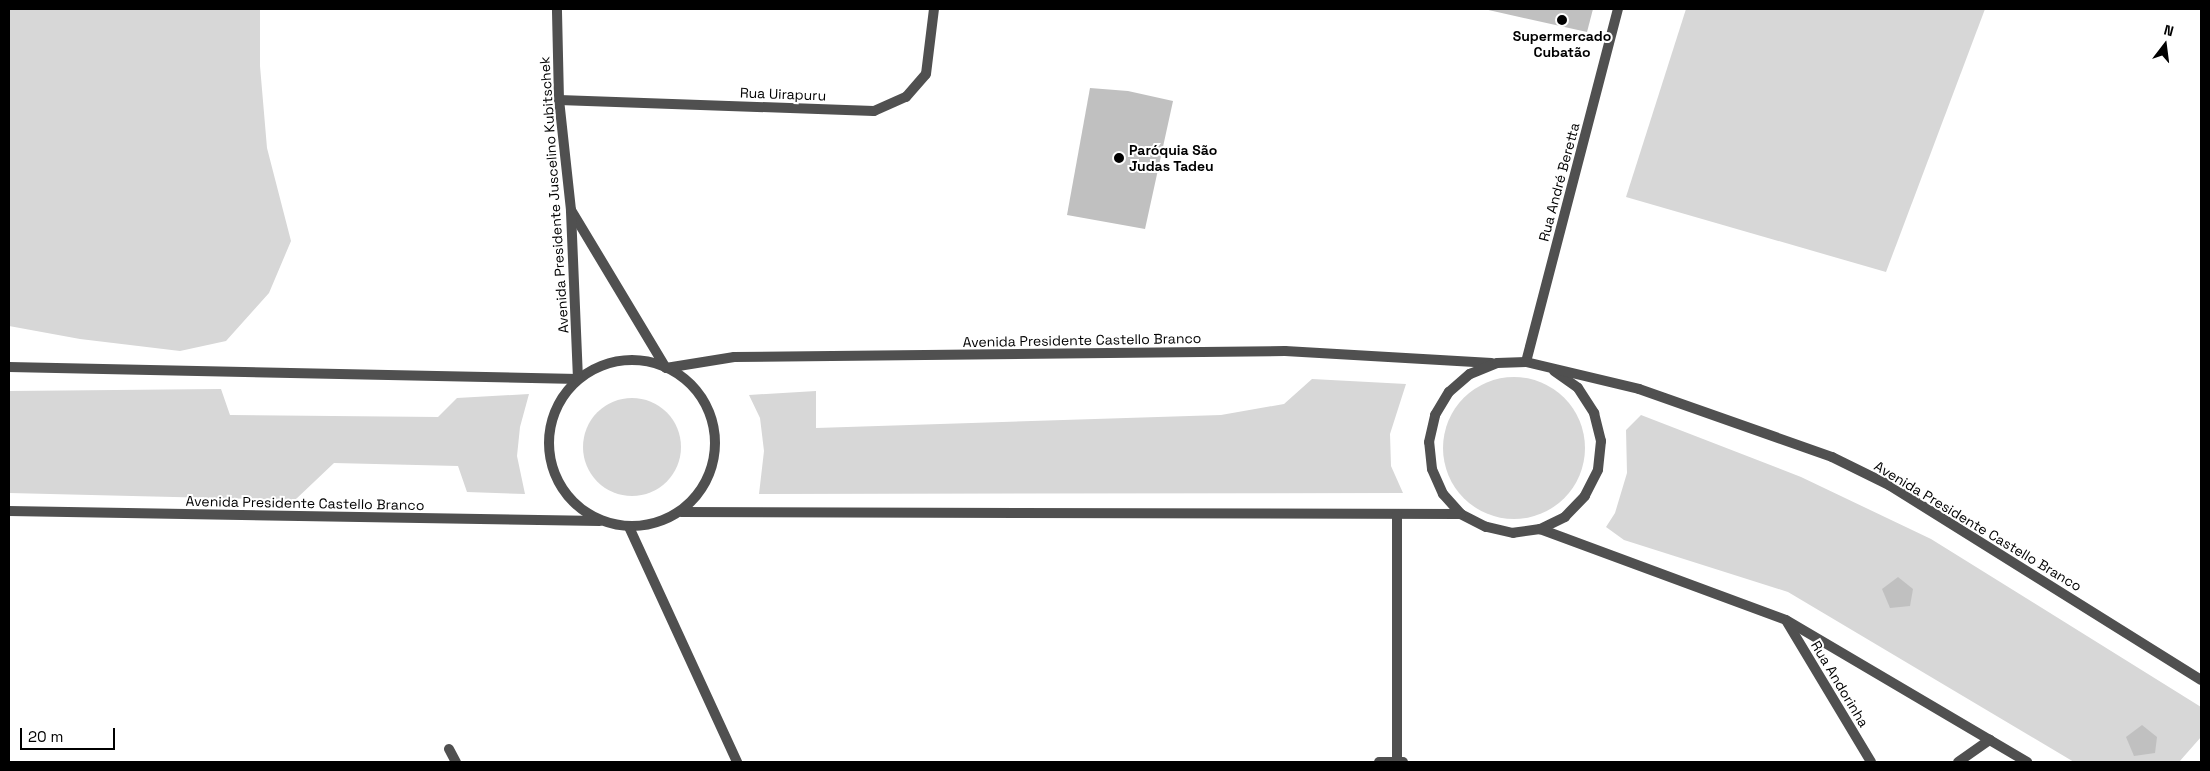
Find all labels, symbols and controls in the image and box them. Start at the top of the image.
marker: Supermercado Cubatão [1556,14,1568,26]
north arrow [2140,20,2190,70]
text: N [2162,21,2176,40]
place label: Supermercado Cubatão [1513,28,1611,60]
street label: Avenida Presidente Juscelino Kubitschek [536,56,572,334]
street label: Rua Uirapuru [740,84,826,104]
street label: Rua André Beretta [1535,121,1583,243]
place label: Paróquia São Judas Tadeu [1129,142,1217,174]
marker: Paróquia São Judas Tadeu [1113,152,1125,164]
street label: Avenida Presidente Castello Branco [962,330,1202,350]
street label: Avenida Presidente Castello Branco [1871,457,2085,595]
street label: Avenida Presidente Castello Branco [185,493,425,513]
street label: Rua Andorinha [1808,638,1872,730]
scale bar [22,718,118,750]
text: 20 m [28,727,63,746]

